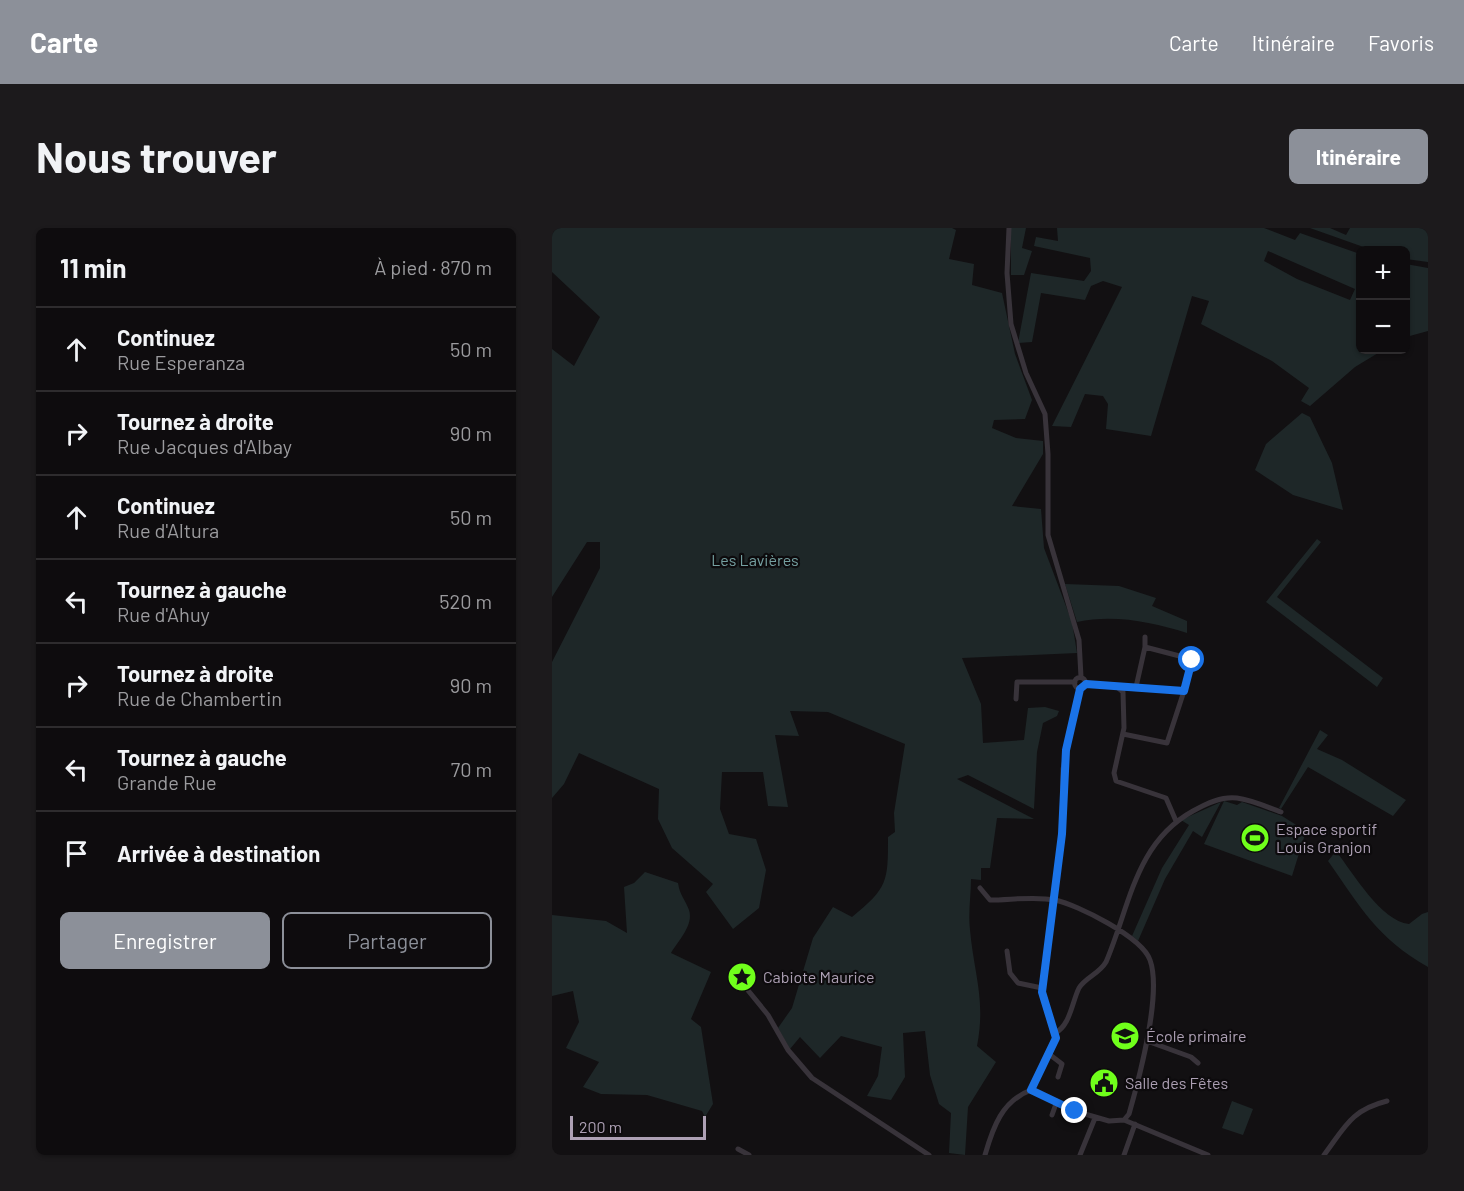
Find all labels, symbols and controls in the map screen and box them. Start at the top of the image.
text: Carte [30,25,98,59]
text: Carte [1169,30,1219,55]
text: Itinéraire [1252,30,1335,55]
text: Favoris [1368,30,1434,55]
button: Itinéraire [1289,129,1428,184]
text: Nous trouver [36,131,277,181]
map controls [1356,246,1410,354]
button: + [1356,246,1410,300]
text: 11 min [60,252,126,283]
text: À pied · 870 m [374,255,492,279]
button: − [1356,300,1410,354]
text: Continuez [117,324,215,350]
icon: ahead [60,333,93,366]
text: 50 m [450,337,492,361]
text: Rue Esperanza [117,350,245,374]
text: Tournez à droite [117,408,274,434]
icon: right [60,417,93,450]
text: 90 m [450,421,492,445]
text: Rue Jacques d'Albay [117,434,292,458]
text: Continuez [117,492,215,518]
icon: ahead [60,501,93,534]
text: 50 m [450,505,492,529]
text: Rue d'Altura [117,518,219,542]
park label: Les Lavières [711,550,799,569]
text: Tournez à gauche [117,576,287,602]
icon: left [60,585,93,618]
text: 520 m [439,589,492,613]
text: Rue d'Ahuy [117,602,210,626]
route start [1178,646,1204,672]
text: Tournez à droite [117,660,274,686]
icon: right [60,669,93,702]
text: 90 m [450,673,492,697]
text: Rue de Chambertin [117,686,282,710]
text: Tournez à gauche [117,744,287,770]
icon: left [60,753,93,786]
text: 70 m [451,757,492,781]
text: Grande Rue [117,770,217,794]
place label: Espace sportif Louis Granjon [1276,819,1377,856]
sports icon: Espace sportif Louis Granjon [1239,822,1271,854]
icon: arrive [60,837,93,870]
text: Arrivée à destination [117,840,320,866]
button: Enregistrer [60,912,270,969]
button: Partager [282,912,492,969]
place icon: Cabiote Maurice [726,961,758,993]
place label: Cabiote Maurice [763,967,874,986]
school or university icon: École primaire [1109,1020,1141,1052]
place label: École primaire [1146,1026,1247,1045]
public building icon: Salle des Fêtes [1088,1067,1120,1099]
place label: Salle des Fêtes [1125,1073,1228,1092]
route end [1061,1097,1087,1123]
scale bar [570,1113,706,1140]
text: 200 m [579,1117,622,1136]

